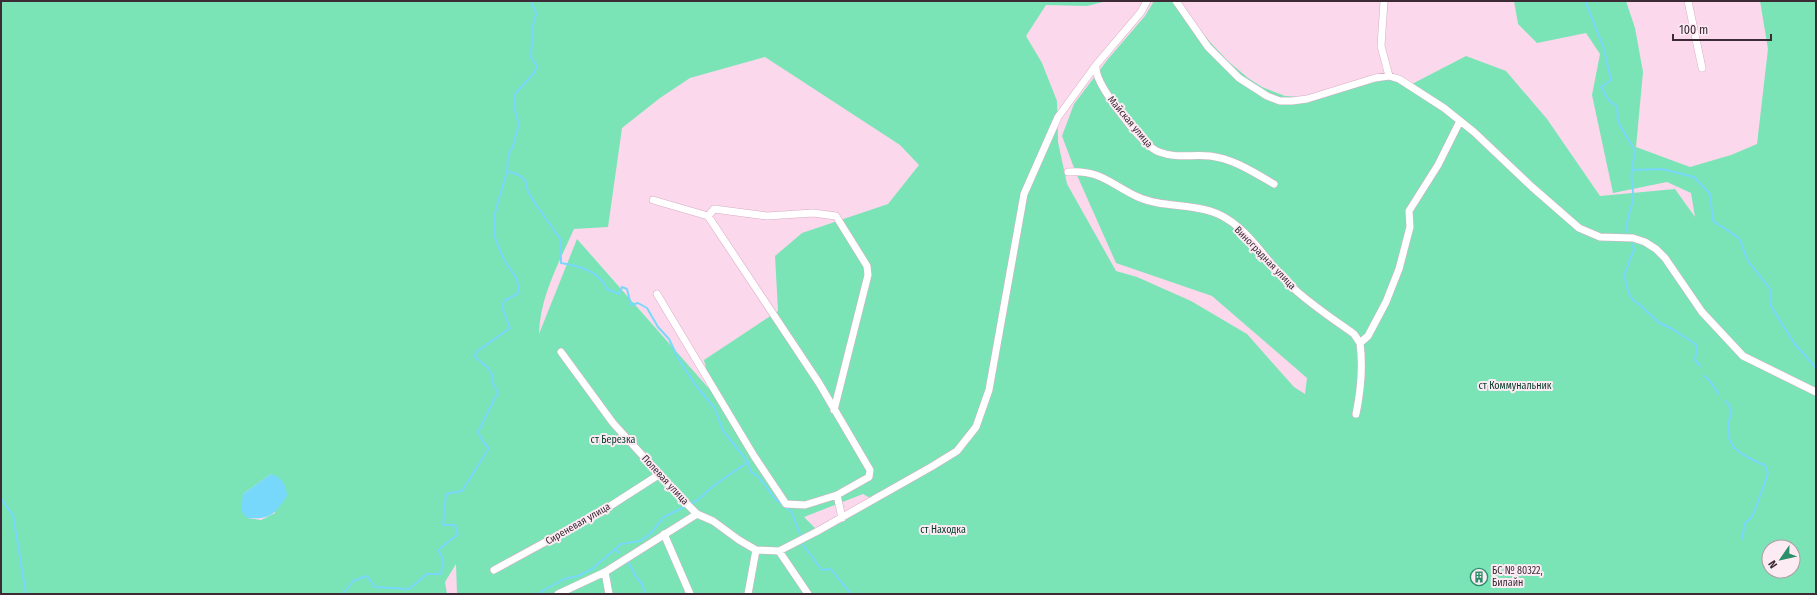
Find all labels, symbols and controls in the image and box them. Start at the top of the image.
scale bar [1673,16,1771,42]
text: 100 m [1679,23,1708,37]
street label: Майская улица [1105,94,1155,150]
street label: Виноградная улица [1232,224,1298,292]
park label: ст Коммунальник [1478,380,1552,392]
park label: ст Березка [591,434,635,446]
street label: Полевая улица [639,453,691,507]
street label: Сиреневая улица [543,501,613,547]
park label: ст Находка [920,524,966,536]
north arrow [1761,539,1801,579]
text: N [1766,558,1780,571]
place label: БС № 80322, Билайн [1492,565,1543,589]
building icon: БС № 80322, Билайн [1469,567,1489,587]

